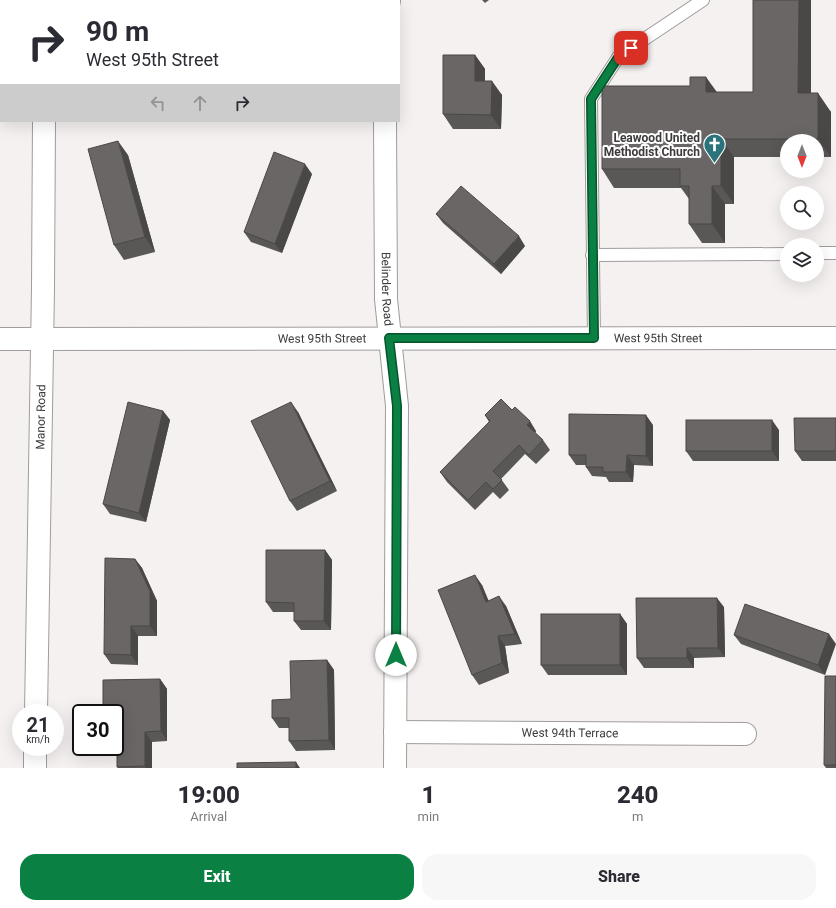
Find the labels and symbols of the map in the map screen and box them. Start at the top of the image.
pin [614,31,648,65]
place label: Leawood United Methodist Church [604,131,700,159]
church icon: Leawood United Methodist Church [702,132,728,165]
north arrow [780,134,824,178]
street label: Belinder Road [379,252,396,327]
street label: West 95th Street [614,331,702,345]
street label: West 95th Street [278,332,366,346]
street label: Manor Road [33,384,48,450]
position arrow [375,634,417,676]
speed limit sign: 30 [72,704,124,756]
street label: West 94th Terrace [522,726,618,740]

